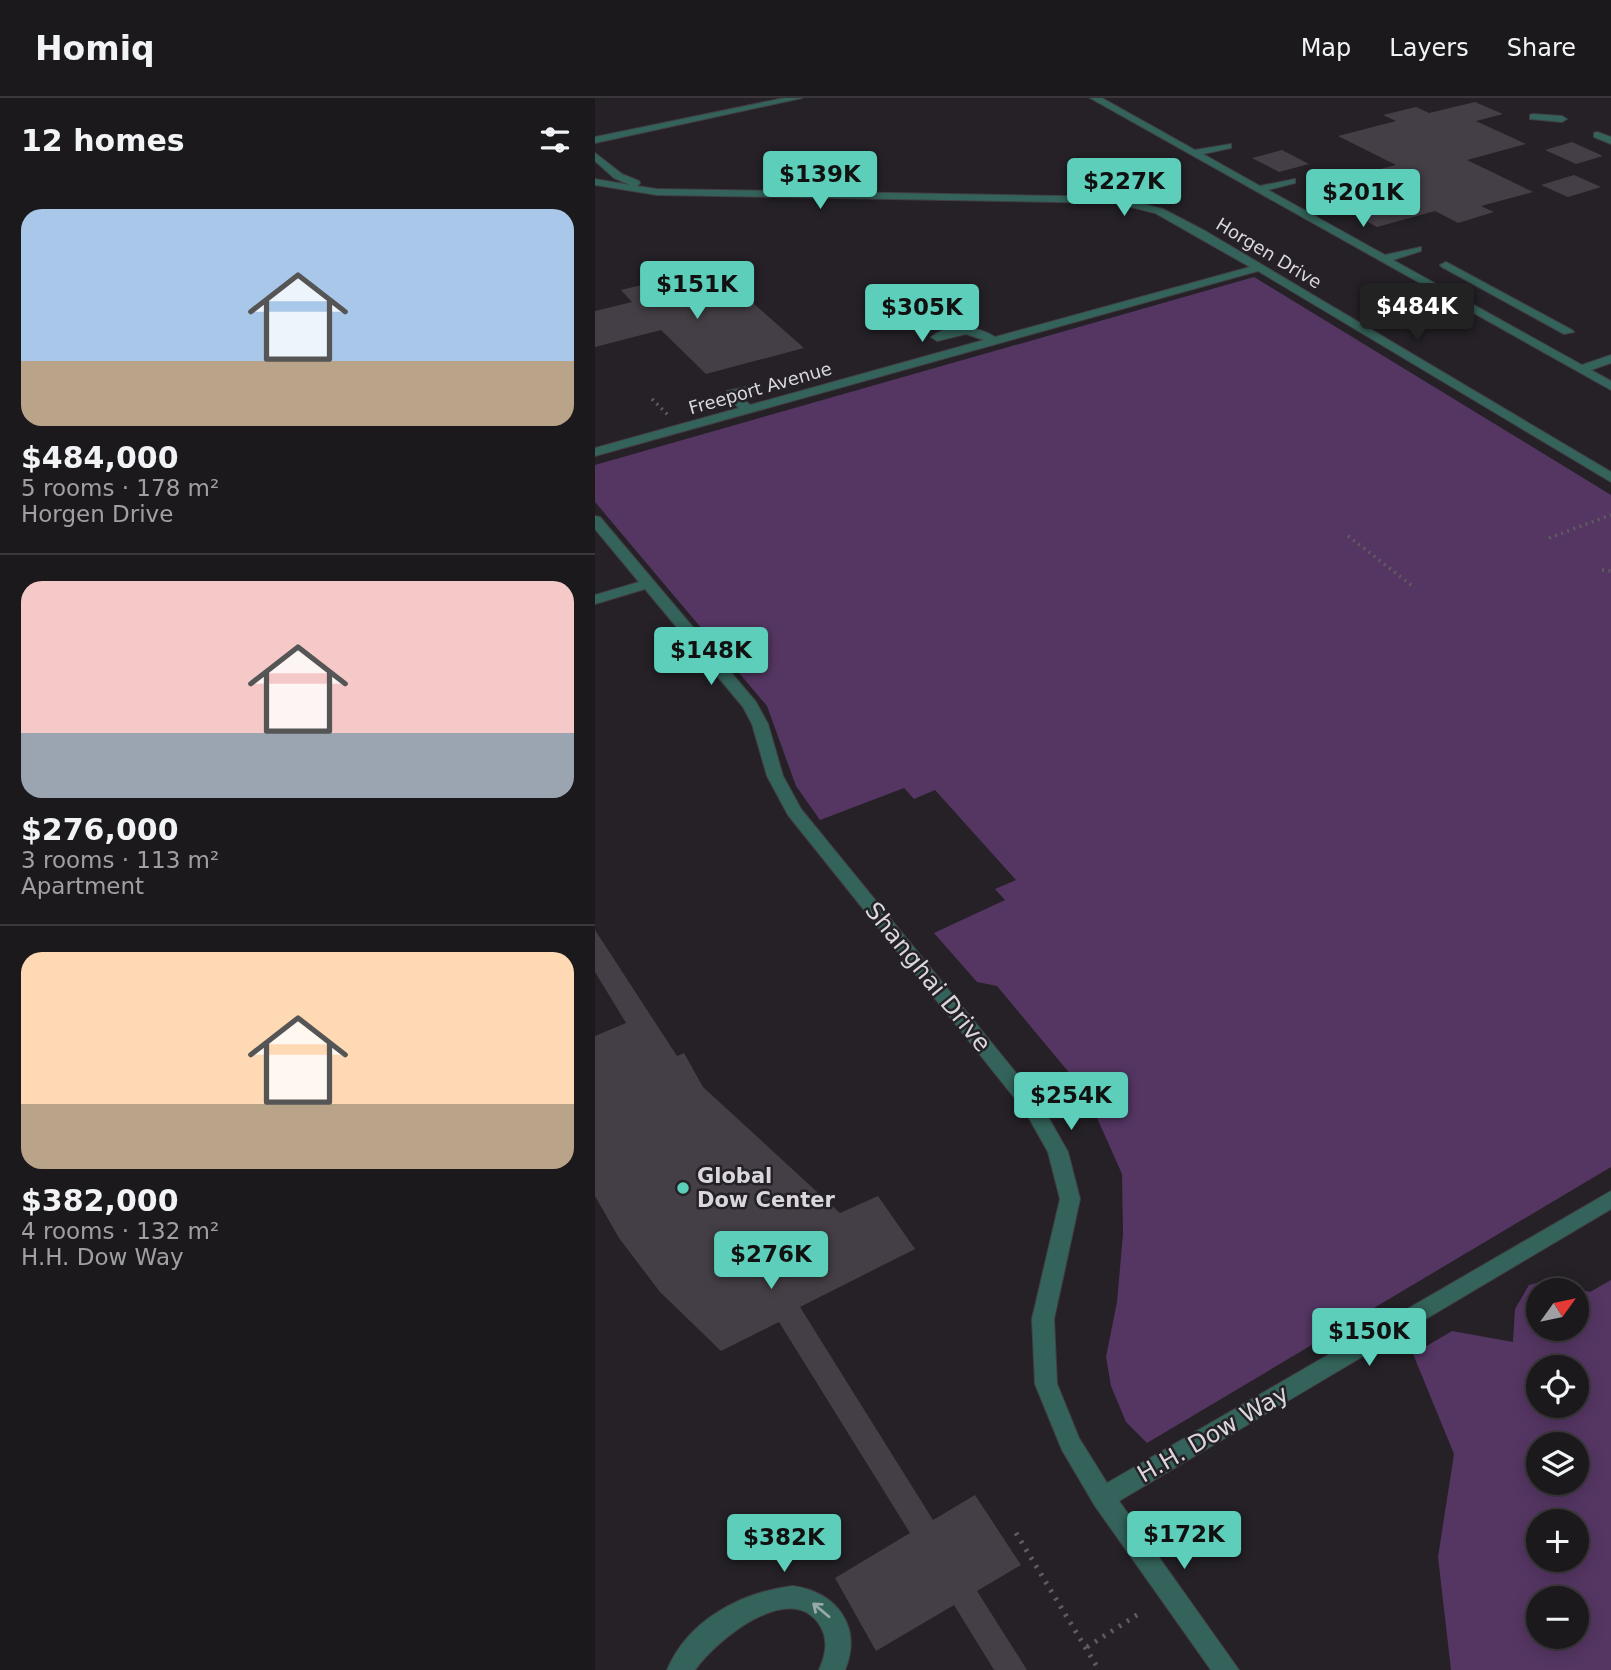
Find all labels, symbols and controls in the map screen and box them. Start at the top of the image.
text: Homiq [35,29,155,68]
text: Map [1301,34,1351,62]
text: Layers [1389,34,1469,62]
text: Share [1507,34,1576,62]
icon: filters [536,121,574,159]
text: 12 homes [21,123,185,158]
pin: $139K [771,152,869,211]
pin: $227K [1075,158,1173,218]
text: $139K [779,161,861,187]
text: $227K [1083,168,1165,194]
pin: $201K [1314,170,1412,229]
text: $201K [1322,179,1404,205]
street label: Horgen Drive [1212,213,1326,293]
icon: home [235,254,361,380]
pin: $151K [648,262,746,321]
text: $151K [656,271,738,297]
pin: $484K [1368,284,1466,343]
pin: $305K [873,285,971,344]
text: $484K [1376,293,1458,319]
text: $305K [881,294,963,320]
street label: Freeport Avenue [686,358,834,418]
text: $484,000 [21,440,179,475]
text: 5 rooms · 178 m² [21,475,219,501]
text: Horgen Drive [21,501,173,527]
icon: home [235,626,361,752]
pin: $148K [662,628,760,687]
text: $148K [670,637,752,663]
text: $276,000 [21,812,179,847]
text: 3 rooms · 113 m² [21,847,219,873]
text: Apartment [21,873,144,899]
street label: Shanghai Drive [859,897,997,1057]
icon: home [235,997,361,1123]
pin: $254K [1022,1072,1120,1132]
text: $254K [1030,1082,1112,1108]
place label: Global Dow Center [697,1164,835,1212]
marker: Global Dow Center [675,1180,691,1196]
text: $382,000 [21,1183,179,1218]
text: 4 rooms · 132 m² [21,1218,219,1244]
pin: $276K [722,1232,820,1291]
text: $276K [730,1241,812,1267]
text: H.H. Dow Way [21,1244,184,1270]
north arrow [1526,1278,1589,1340]
map controls [1526,1278,1589,1649]
pin: $150K [1320,1308,1418,1368]
text: $150K [1328,1318,1410,1344]
button: locate [1526,1355,1589,1418]
street label: H.H. Dow Way [1133,1379,1293,1489]
button: layers [1526,1432,1589,1495]
button: + [1526,1509,1589,1572]
pin: $172K [1135,1512,1233,1571]
pin: $382K [735,1514,833,1574]
text: $172K [1143,1521,1225,1547]
text: $382K [743,1524,825,1550]
button: − [1526,1586,1589,1649]
one-way arrow [812,1602,830,1618]

